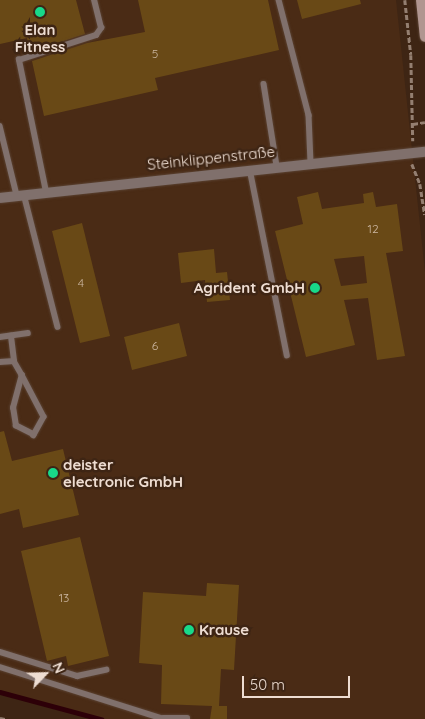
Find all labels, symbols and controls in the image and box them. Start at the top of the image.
marker: Elan Fitness [34,6,46,18]
place label: Elan Fitness [15,20,65,55]
house number: 5 [152,47,158,61]
street label: Steinklippenstraße [146,142,276,174]
house number: 12 [367,222,379,236]
house number: 4 [78,276,84,290]
place label: Agrident GmbH [194,279,305,297]
marker: Agrident GmbH [309,282,321,294]
house number: 6 [152,339,158,353]
place label: deister electronic GmbH [63,455,183,490]
marker: deister electronic GmbH [47,467,59,479]
house number: 13 [59,591,69,605]
place label: Krause [199,621,249,639]
marker: Krause [183,624,195,636]
north arrow [20,649,70,699]
text: N [48,660,69,676]
scale bar [245,666,352,698]
text: 50 m [250,675,285,694]

